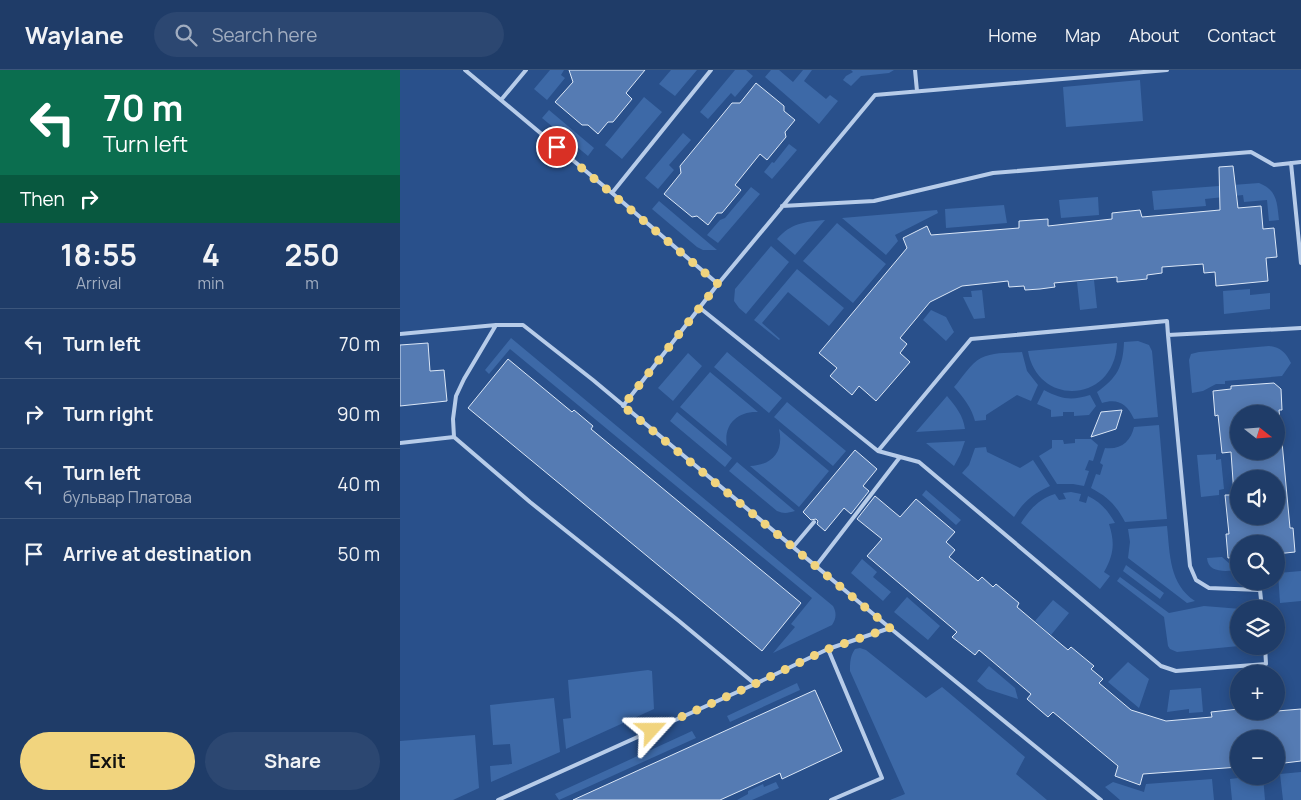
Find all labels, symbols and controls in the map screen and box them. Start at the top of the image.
search box [154,12,504,57]
text: Waylane [25,18,124,51]
icon: search [172,21,200,49]
text: Search here [212,22,317,48]
text: Home [988,23,1037,47]
text: Map [1065,23,1101,47]
text: About [1129,23,1179,47]
text: Contact [1207,23,1276,47]
text: 70 m [103,84,183,132]
icon: left [20,90,85,155]
pin [536,126,578,168]
text: Turn left [103,129,188,159]
icon: arrive [543,133,571,161]
icon: right [75,185,103,213]
text: Then [20,186,65,212]
text: 18:55 [60,234,137,275]
text: 4 [202,234,220,275]
text: 250 [285,234,340,275]
text: Arrival [76,272,122,294]
text: min [197,272,224,294]
text: m [305,272,319,294]
icon: left [20,330,48,358]
text: Turn left [63,331,141,357]
text: 70 m [339,331,380,357]
icon: right [20,400,48,428]
text: Turn right [63,401,153,427]
text: 90 m [337,401,380,427]
north arrow [1230,405,1285,460]
map controls [1230,405,1285,785]
text: Turn left [63,460,141,486]
icon: left [20,470,48,498]
button: sound [1230,470,1285,525]
text: 40 m [337,471,380,497]
text: бульвар Платова [63,486,192,508]
button: search [1230,535,1285,590]
icon: arrive [20,540,48,568]
text: Arrive at destination [63,541,252,567]
text: 50 m [338,541,380,567]
button: layers [1230,600,1285,655]
button: + [1230,665,1285,720]
position arrow [625,703,677,755]
button: − [1230,730,1285,785]
button: Exit [20,732,195,790]
button: Share [205,732,380,790]

